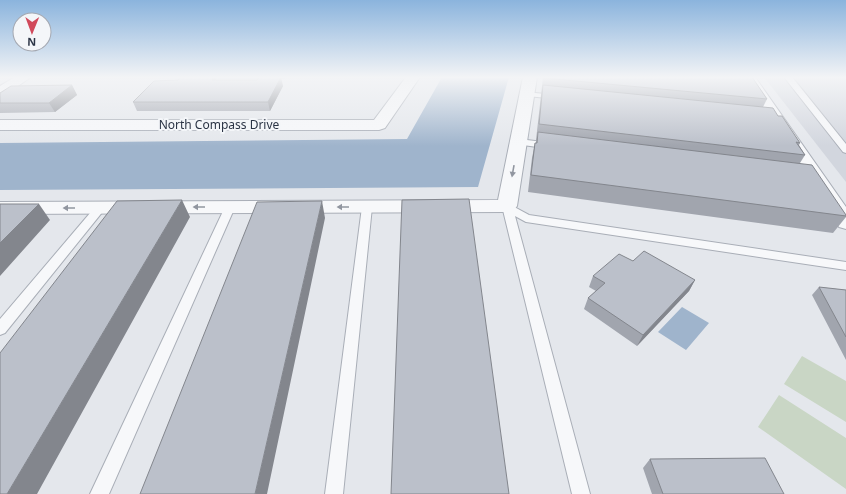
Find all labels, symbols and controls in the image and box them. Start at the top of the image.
north arrow [12,12,52,52]
text: N [27,35,36,50]
street label: North Compass Drive [159,116,280,133]
one-way arrow [510,164,516,177]
one-way arrow [192,204,205,210]
one-way arrow [336,204,349,210]
one-way arrow [62,205,75,211]

